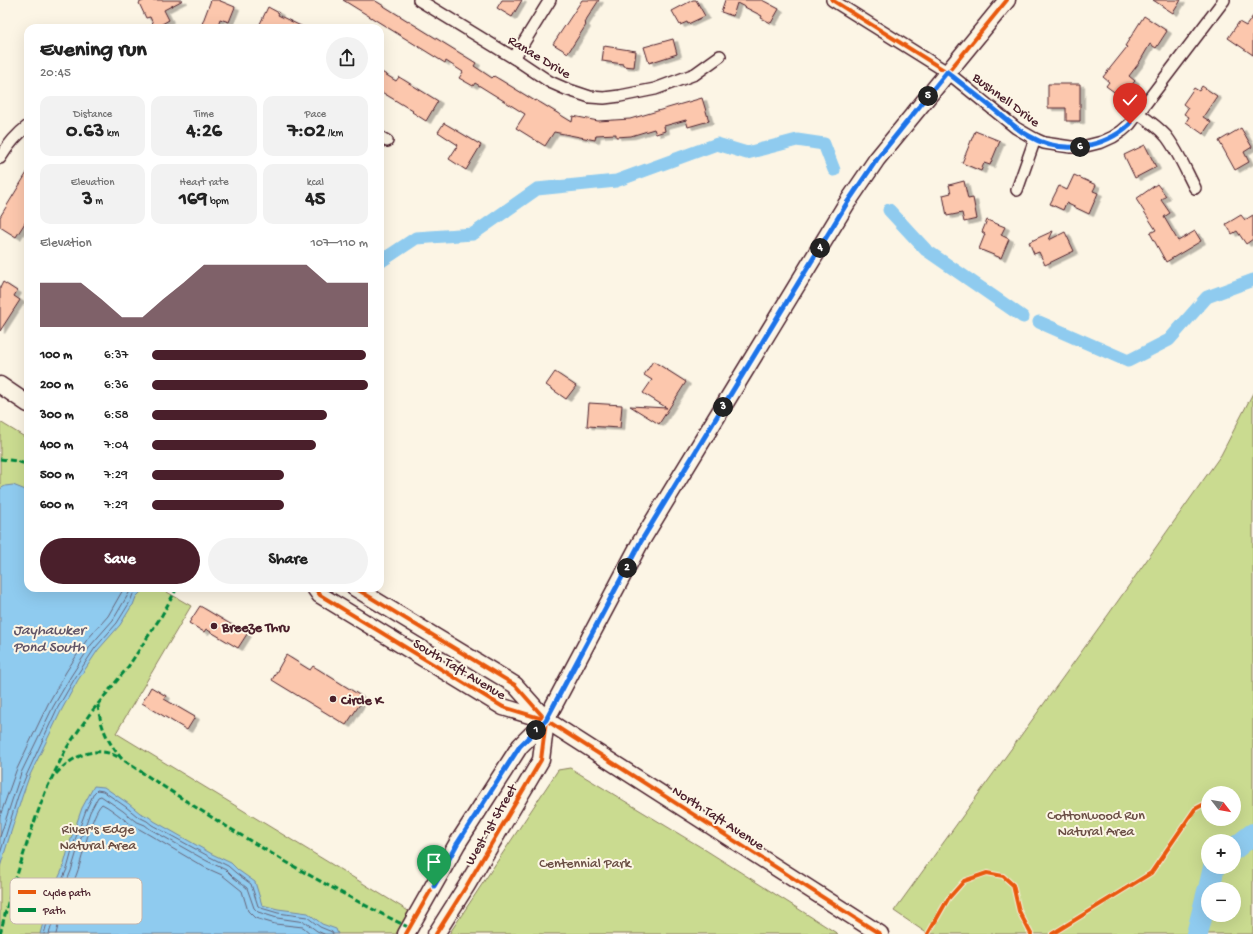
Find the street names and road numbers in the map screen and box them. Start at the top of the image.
street label: Ranae Drive [504,33,574,84]
street label: Bushnell Drive [968,69,1043,132]
street label: South Taft Avenue [409,636,509,705]
street label: West 1st Street [462,781,523,869]
street label: North Taft Avenue [668,783,768,856]

